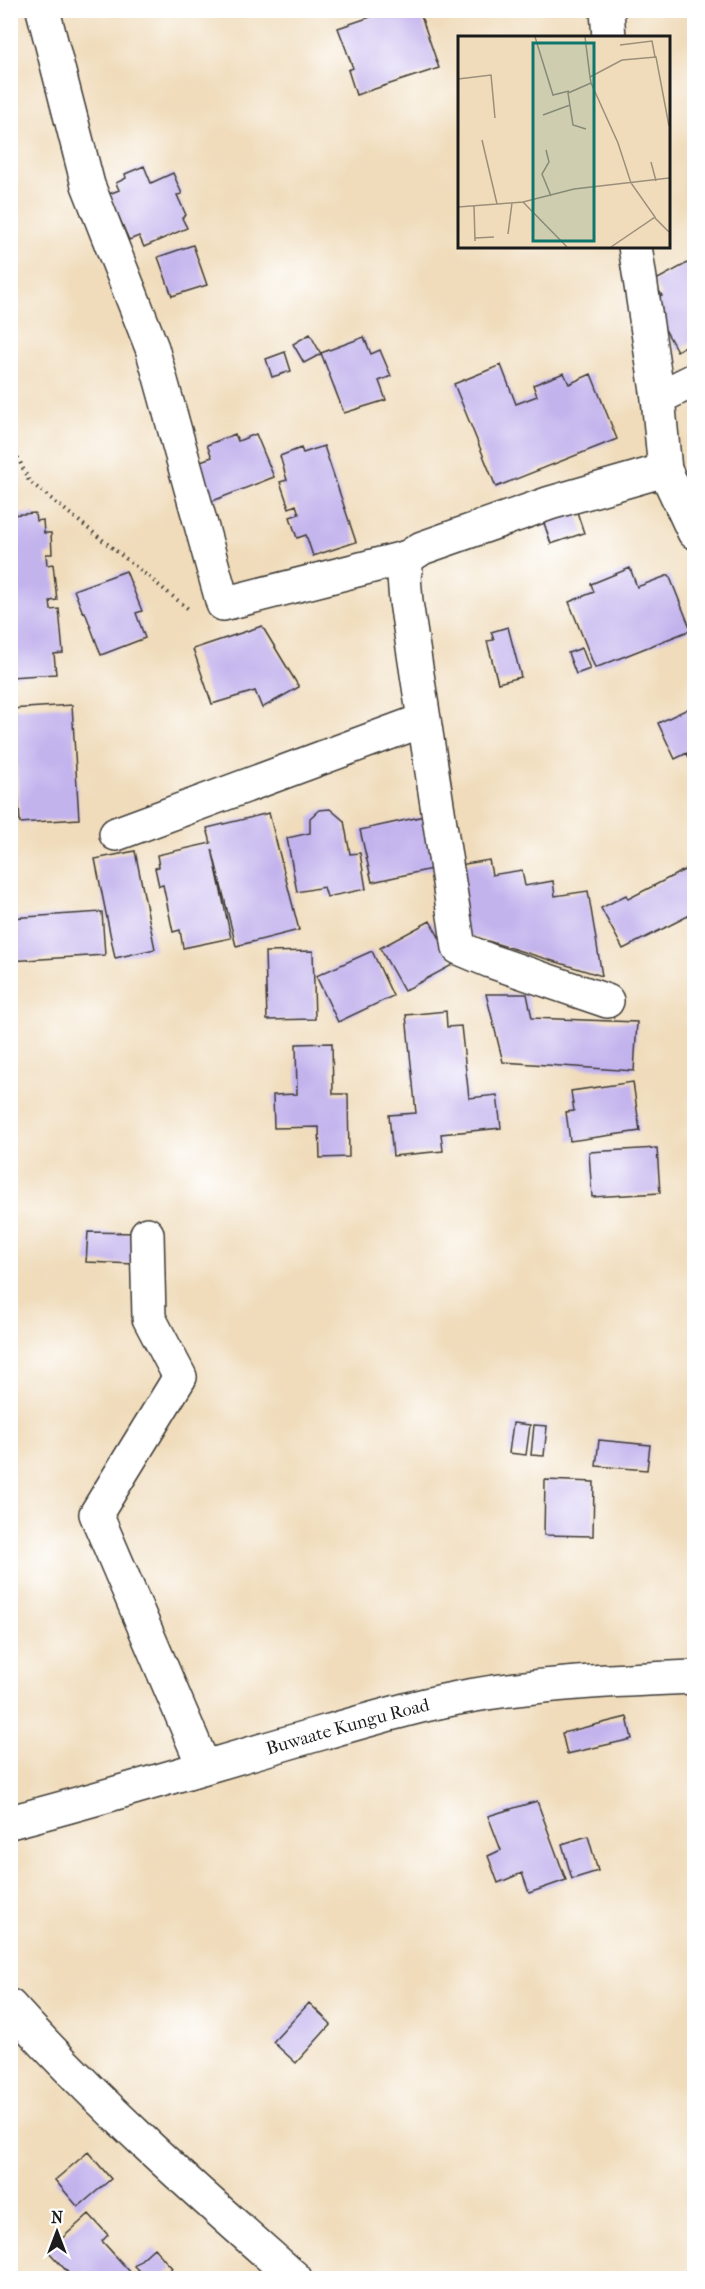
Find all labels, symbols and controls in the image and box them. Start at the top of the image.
inset map [458,36,669,248]
street label: Buwaate Kungu Road [264,1694,432,1759]
north arrow [27,2202,87,2262]
text: N [51,2208,64,2227]

